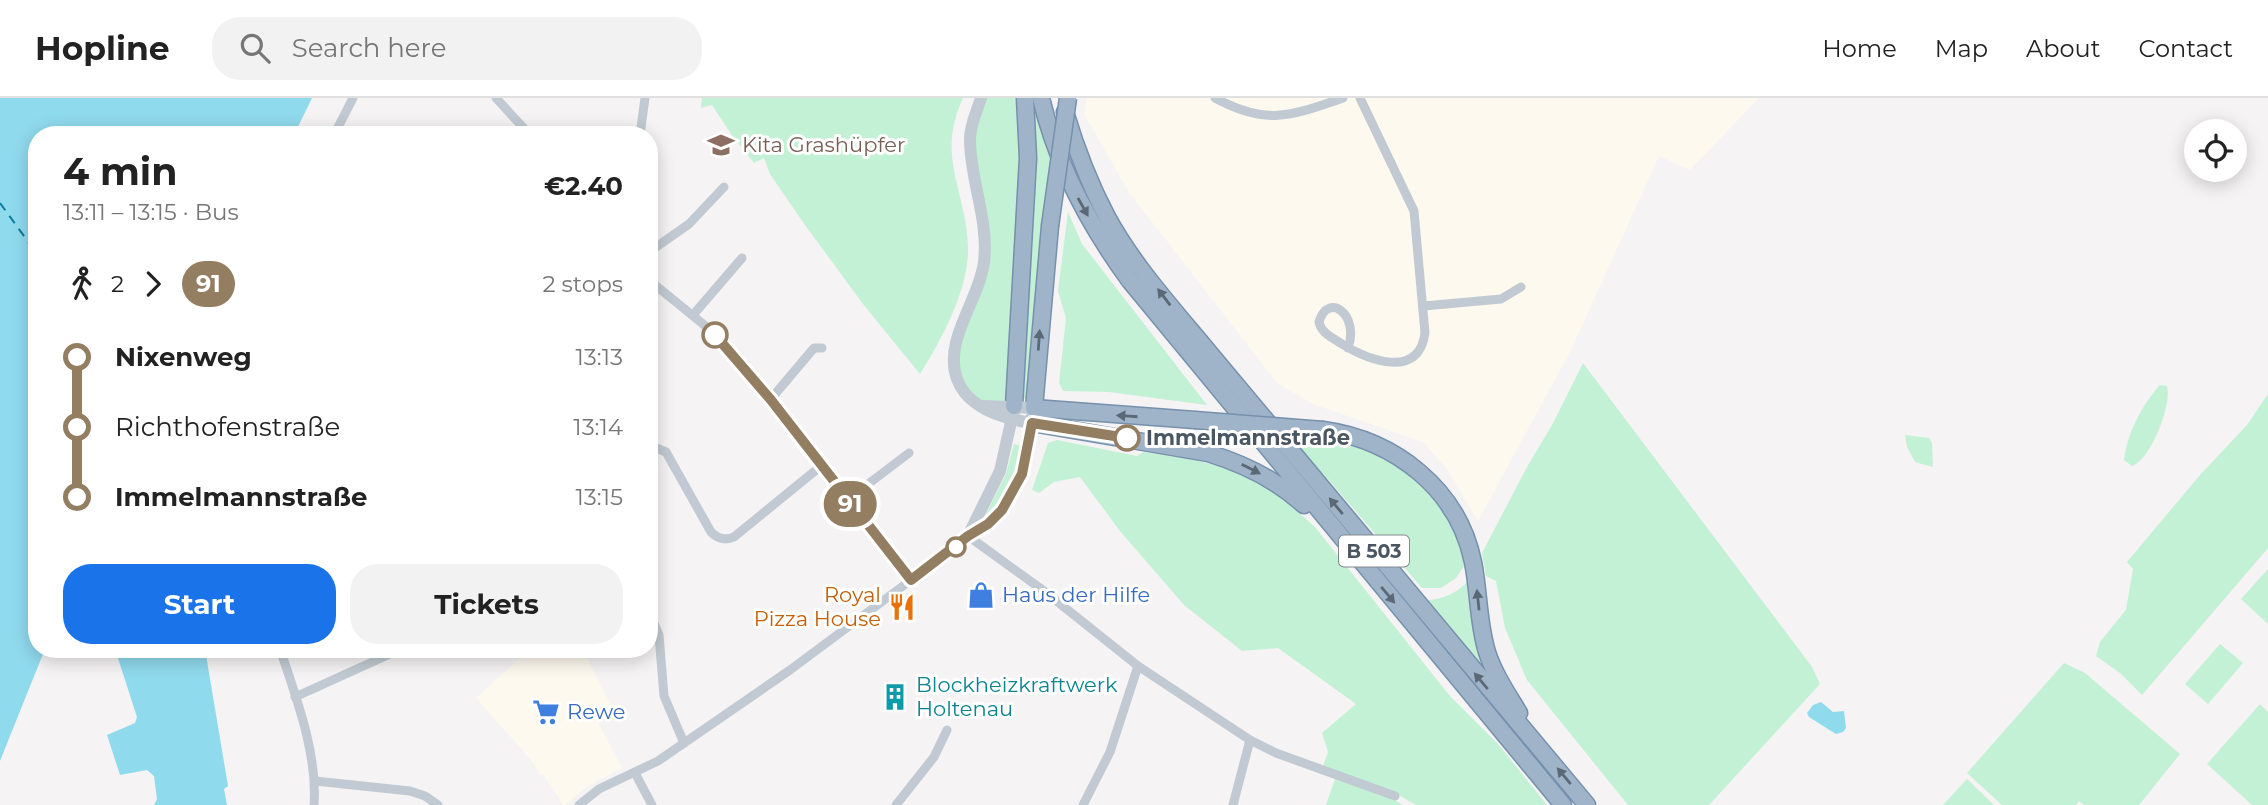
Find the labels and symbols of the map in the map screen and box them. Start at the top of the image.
school or university icon: Kita Grashüpfer [706,130,736,160]
place label: Kita Grashüpfer [742,132,905,157]
one-way arrow [1077,197,1088,217]
one-way arrow [1157,288,1171,306]
unlabelled marker [702,322,728,348]
one-way arrow [1034,329,1045,351]
one-way arrow [1116,410,1138,421]
marker: Immelmannstraße [1114,425,1140,451]
place label: Immelmannstraße [1146,425,1350,450]
one-way arrow [1241,463,1261,474]
line badge: 91 [818,481,882,527]
one-way arrow [1329,497,1344,515]
road number: B 503 [1339,535,1409,566]
unlabelled marker [946,537,966,557]
shop icon: Haus der Hilfe [966,580,996,610]
place label: Royal Pizza House [754,582,881,631]
place label: Haus der Hilfe [1002,582,1150,607]
one-way arrow [1380,586,1395,603]
one-way arrow [1472,589,1483,611]
restaurant icon: Royal Pizza House [887,592,917,622]
place label: Blockheizkraftwerk Holtenau [916,672,1118,721]
one-way arrow [1473,672,1489,690]
building icon: Blockheizkraftwerk Holtenau [880,682,910,712]
supermarket icon: Rewe [531,697,561,727]
place label: Rewe [567,699,626,724]
one-way arrow [1557,768,1572,785]

